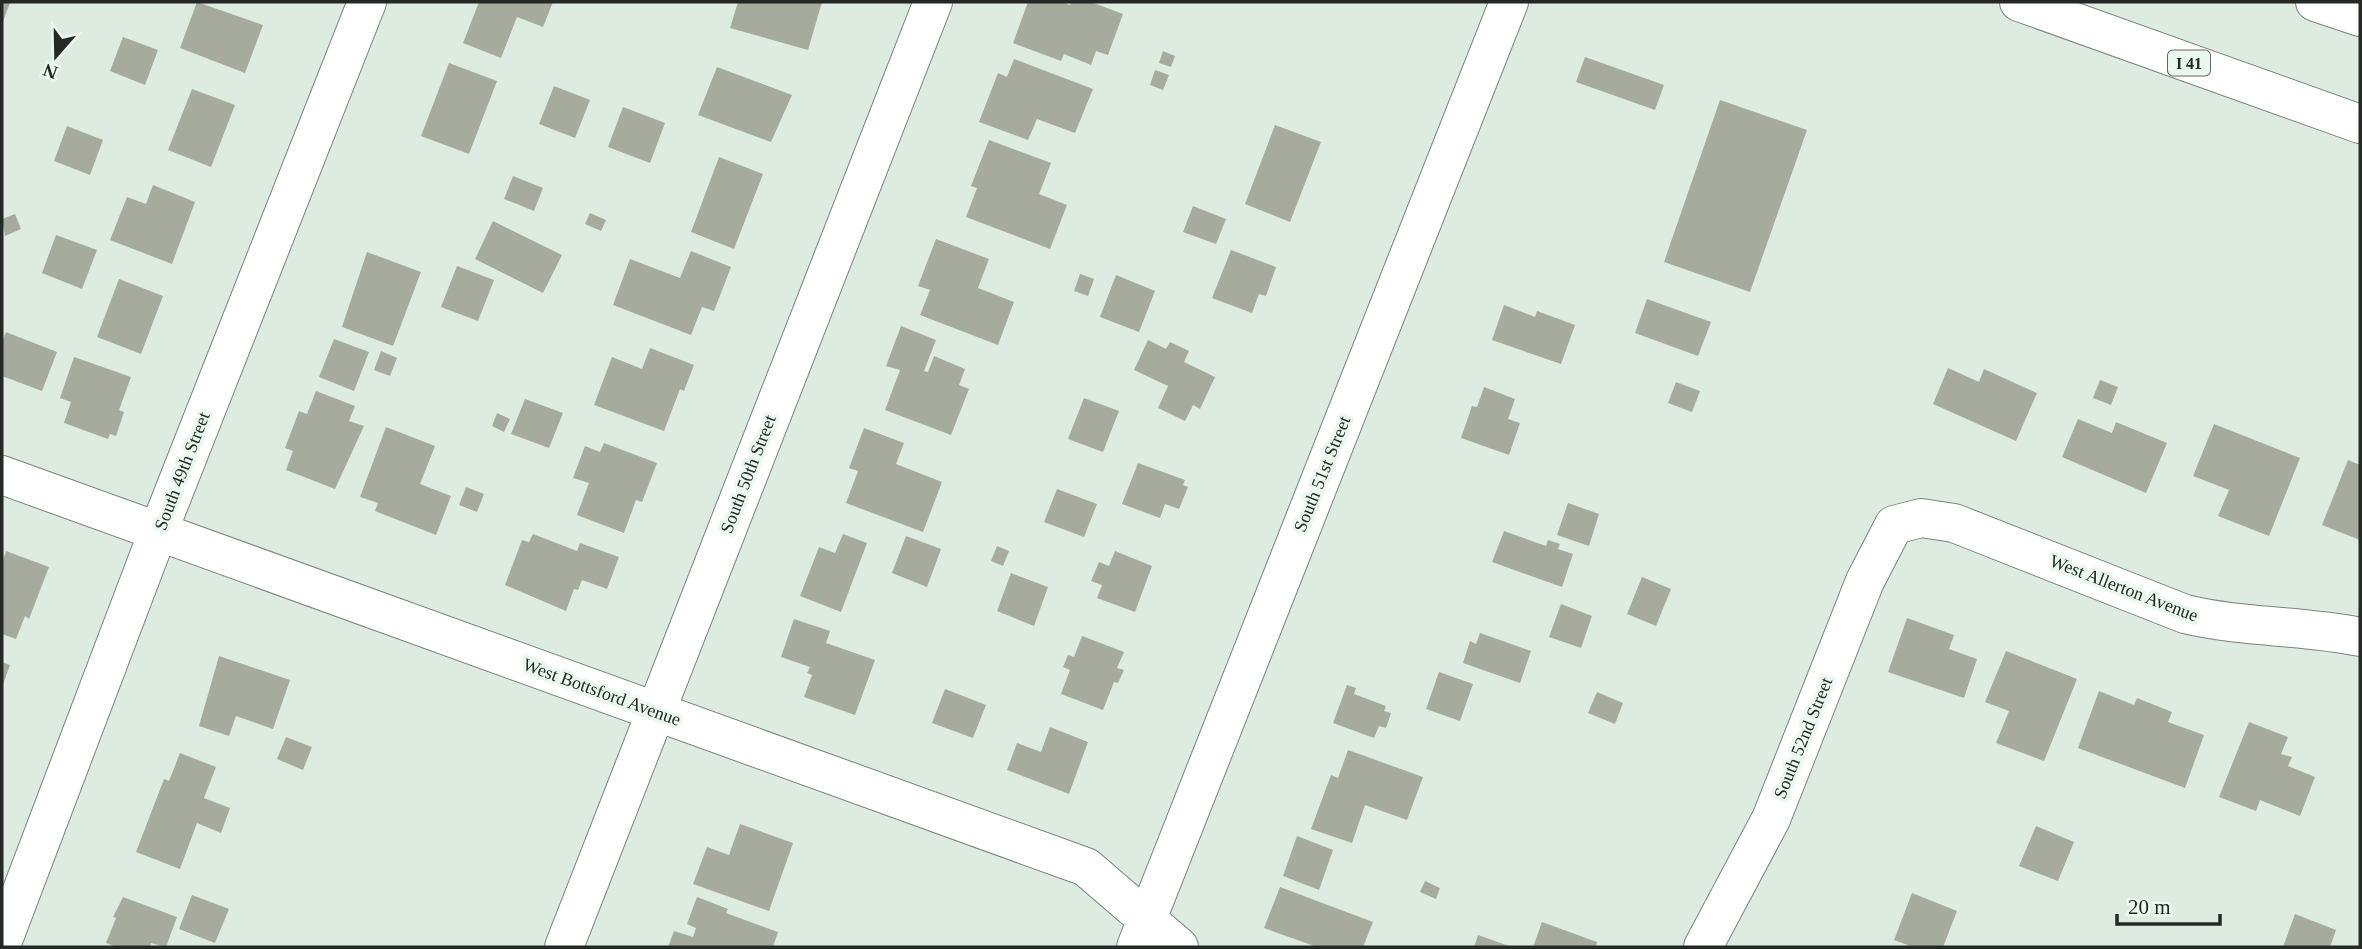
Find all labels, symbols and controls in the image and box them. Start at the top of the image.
north arrow [21,21,91,91]
road number: I 41 [2168,50,2210,76]
text: N [40,59,60,84]
street label: South 49th Street [150,409,214,533]
street label: South 50th Street [716,412,780,536]
street label: South 51st Street [1290,413,1354,535]
street label: West Allerton Avenue [2047,550,2201,626]
street label: West Bottsford Avenue [520,654,684,730]
street label: South 52nd Street [1770,674,1836,802]
scale bar [2117,883,2220,927]
text: 20 m [2128,895,2171,919]

